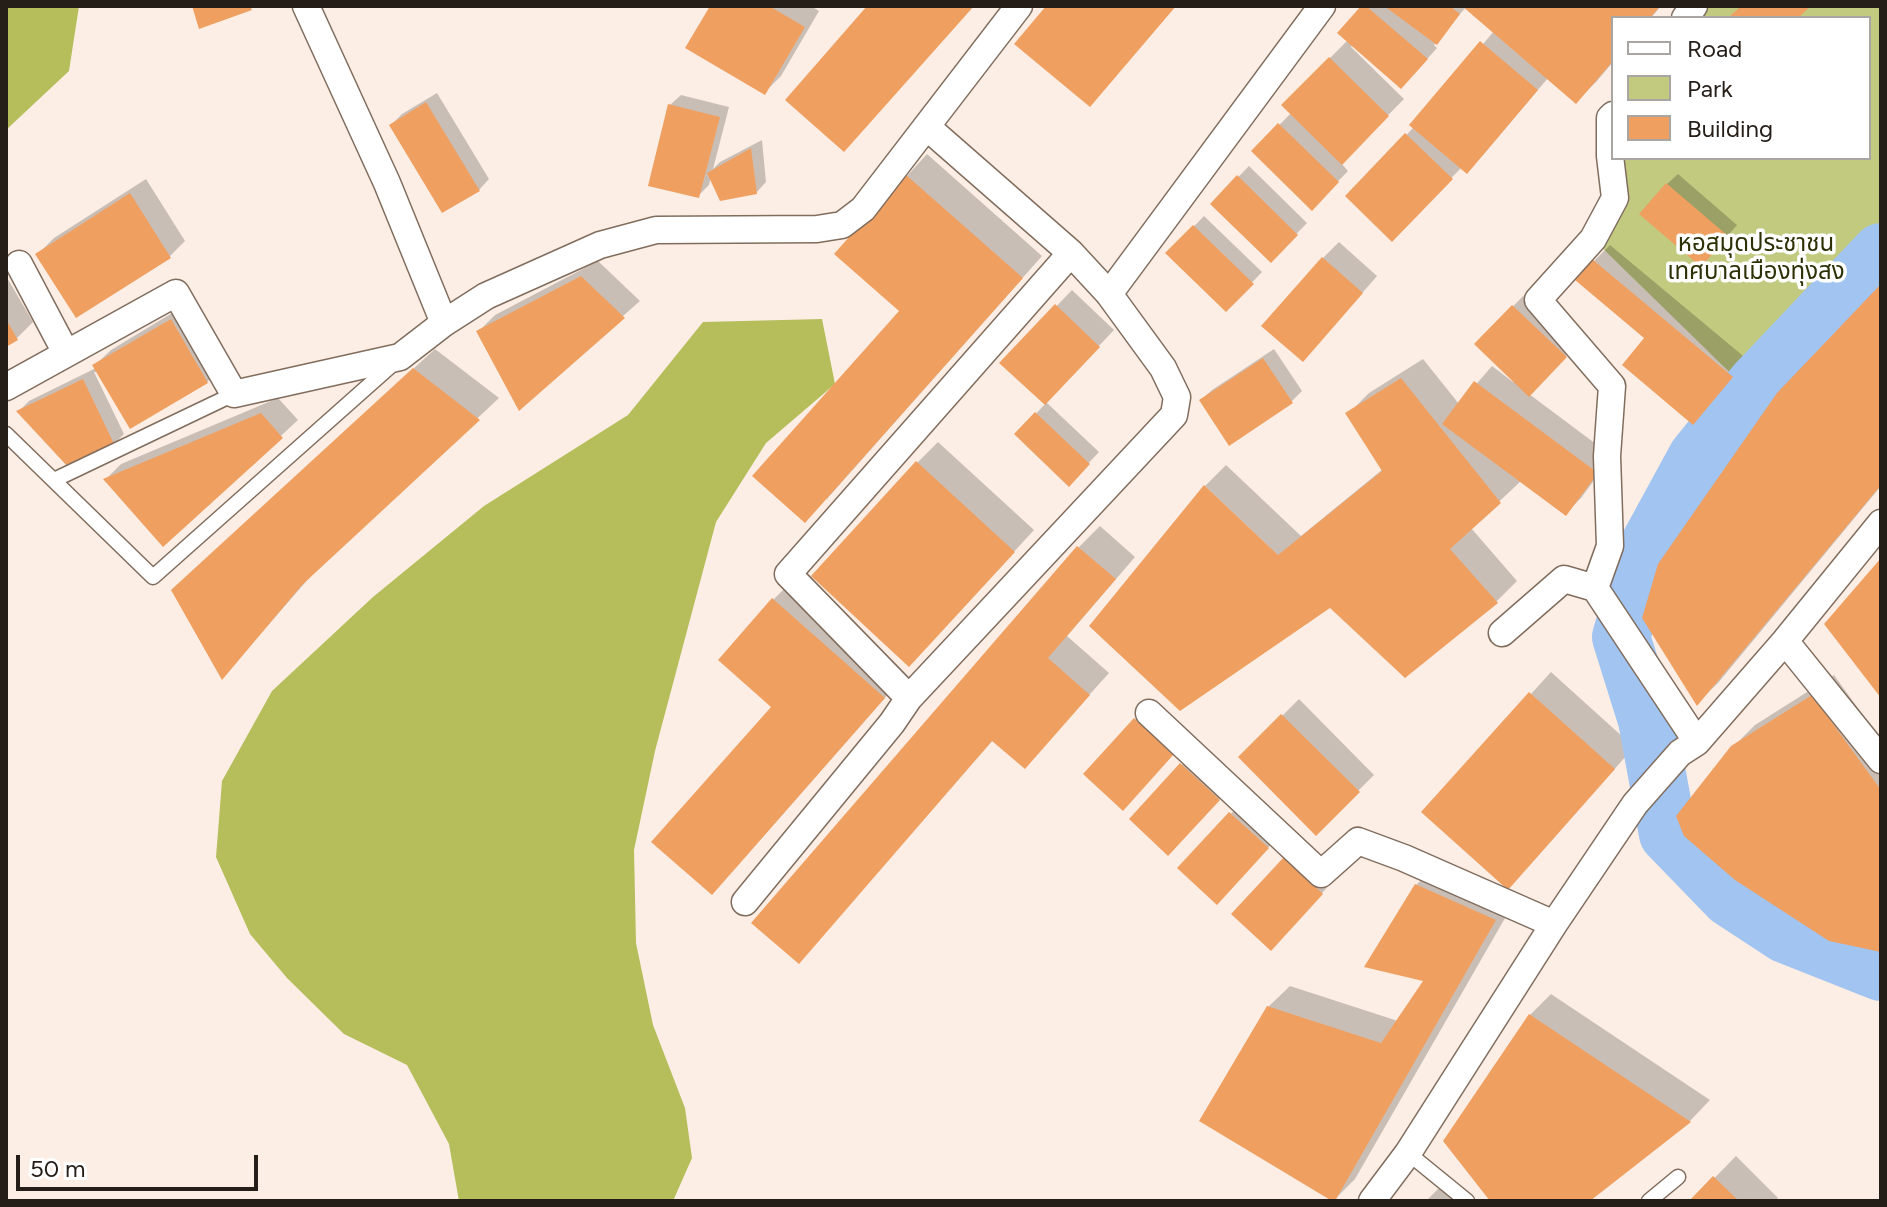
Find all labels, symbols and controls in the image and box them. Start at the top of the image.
legend [1611,16,1871,160]
text: Road [1687,34,1742,63]
text: Park [1687,74,1733,103]
text: Building [1687,114,1773,143]
park label: หอสมุดประชาชน เทศบาลเมืองทุ่งสง [1667,230,1845,286]
scale bar [20,1139,262,1189]
text: 50 m [30,1154,86,1183]

